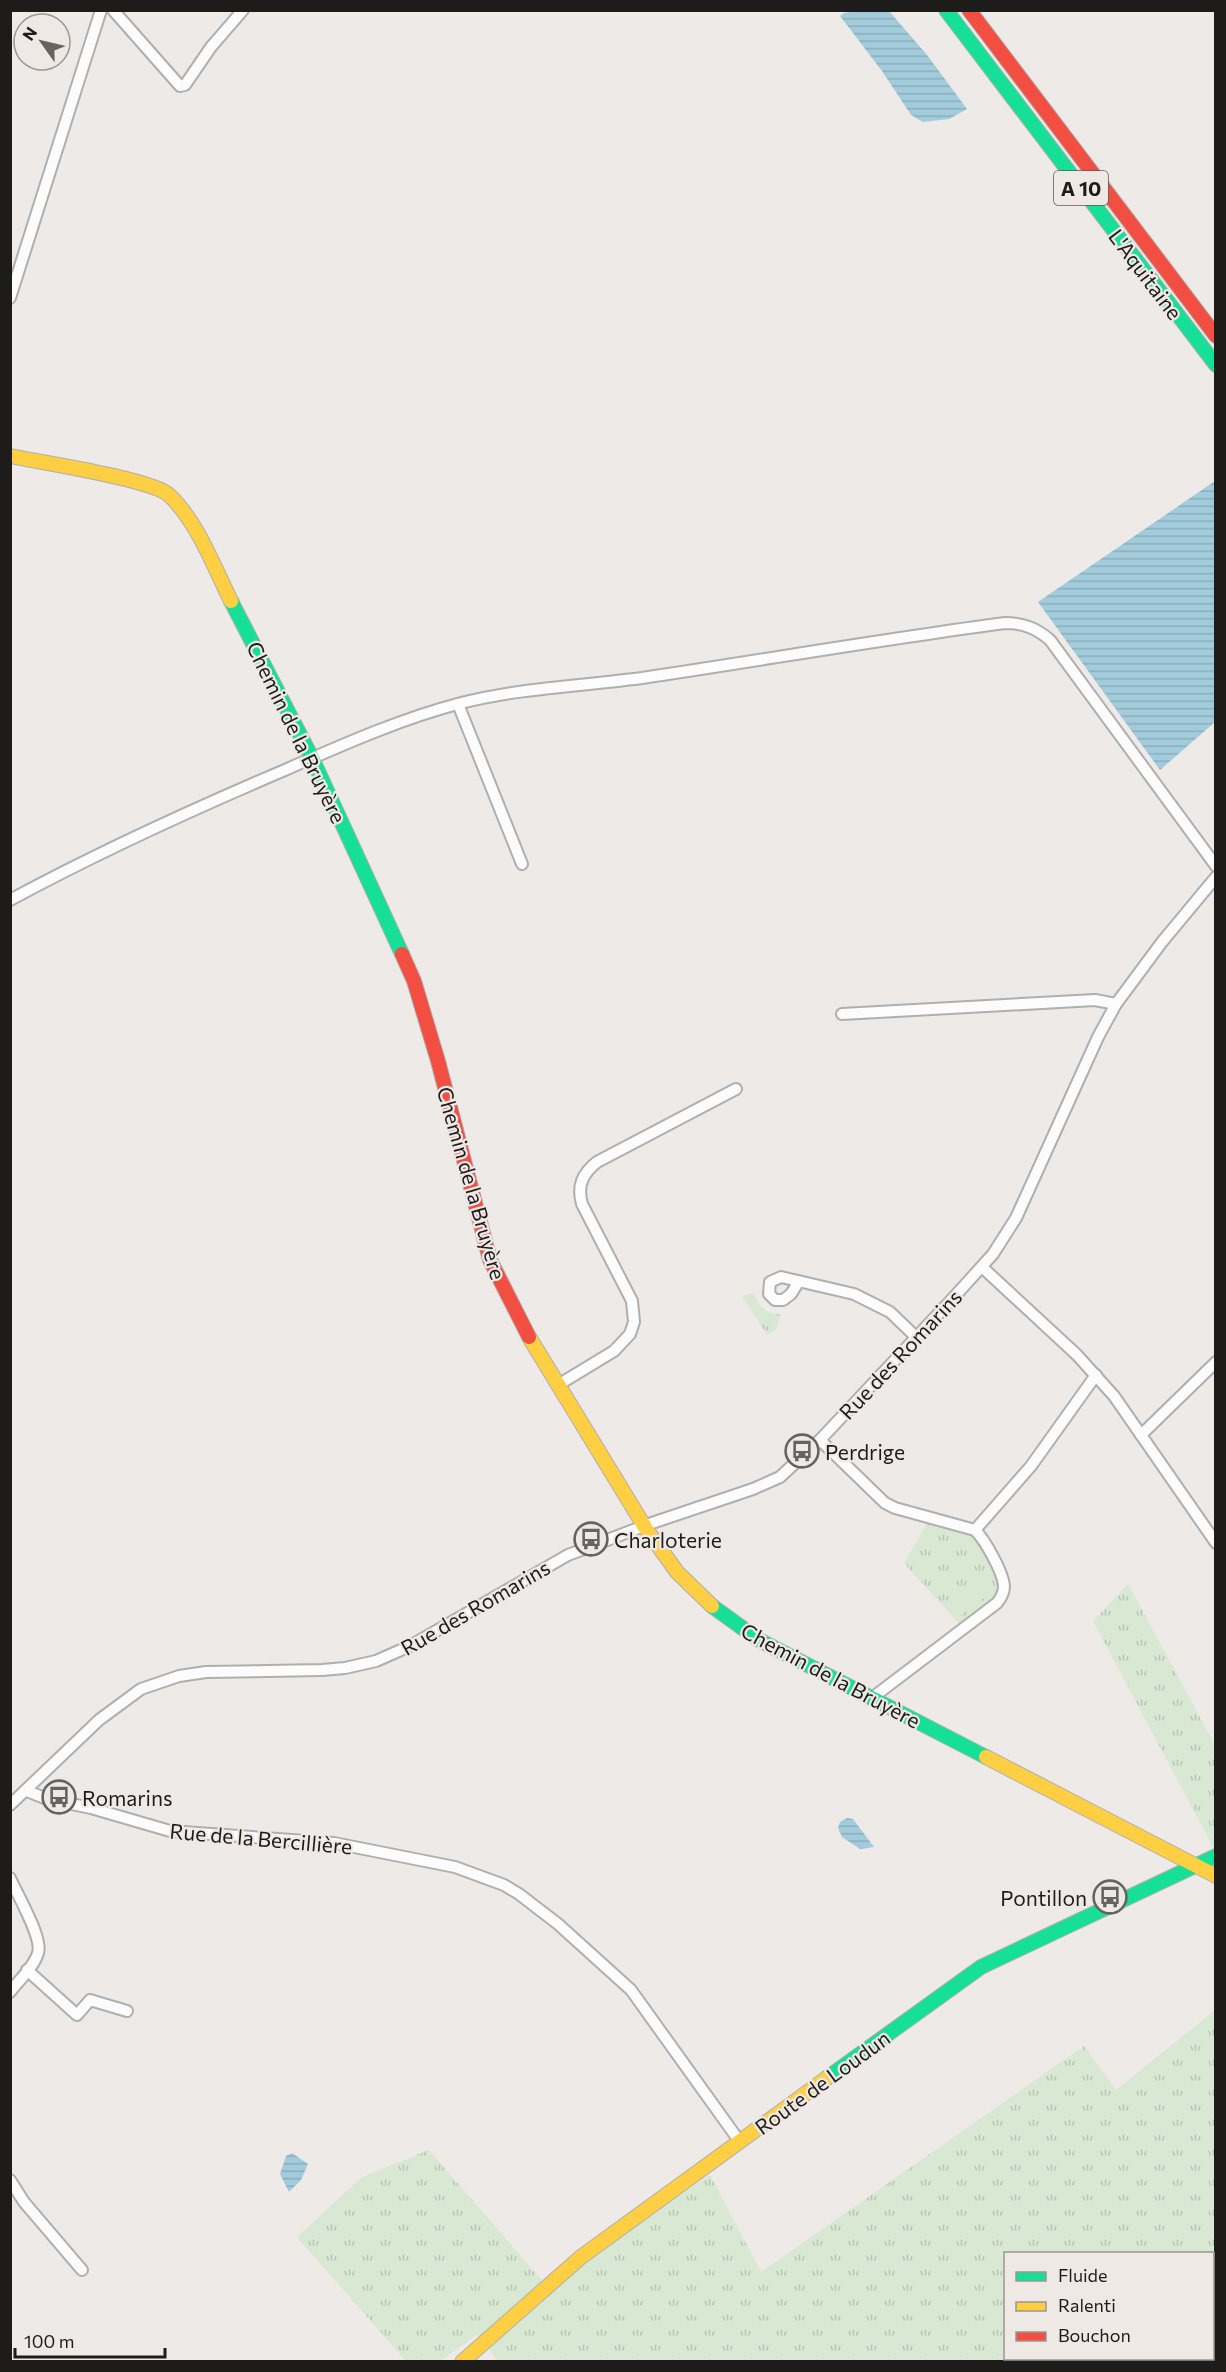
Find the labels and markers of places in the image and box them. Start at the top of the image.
bus stop icon: Perdrige [784,1433,820,1469]
place label: Perdrige [825,1439,905,1464]
bus stop icon: Charloterie [573,1521,609,1557]
place label: Charloterie [614,1527,722,1552]
bus stop icon: Romarins [41,1779,77,1815]
place label: Romarins [82,1785,173,1810]
bus stop icon: Pontillon [1092,1879,1128,1915]
place label: Pontillon [1000,1885,1087,1910]

